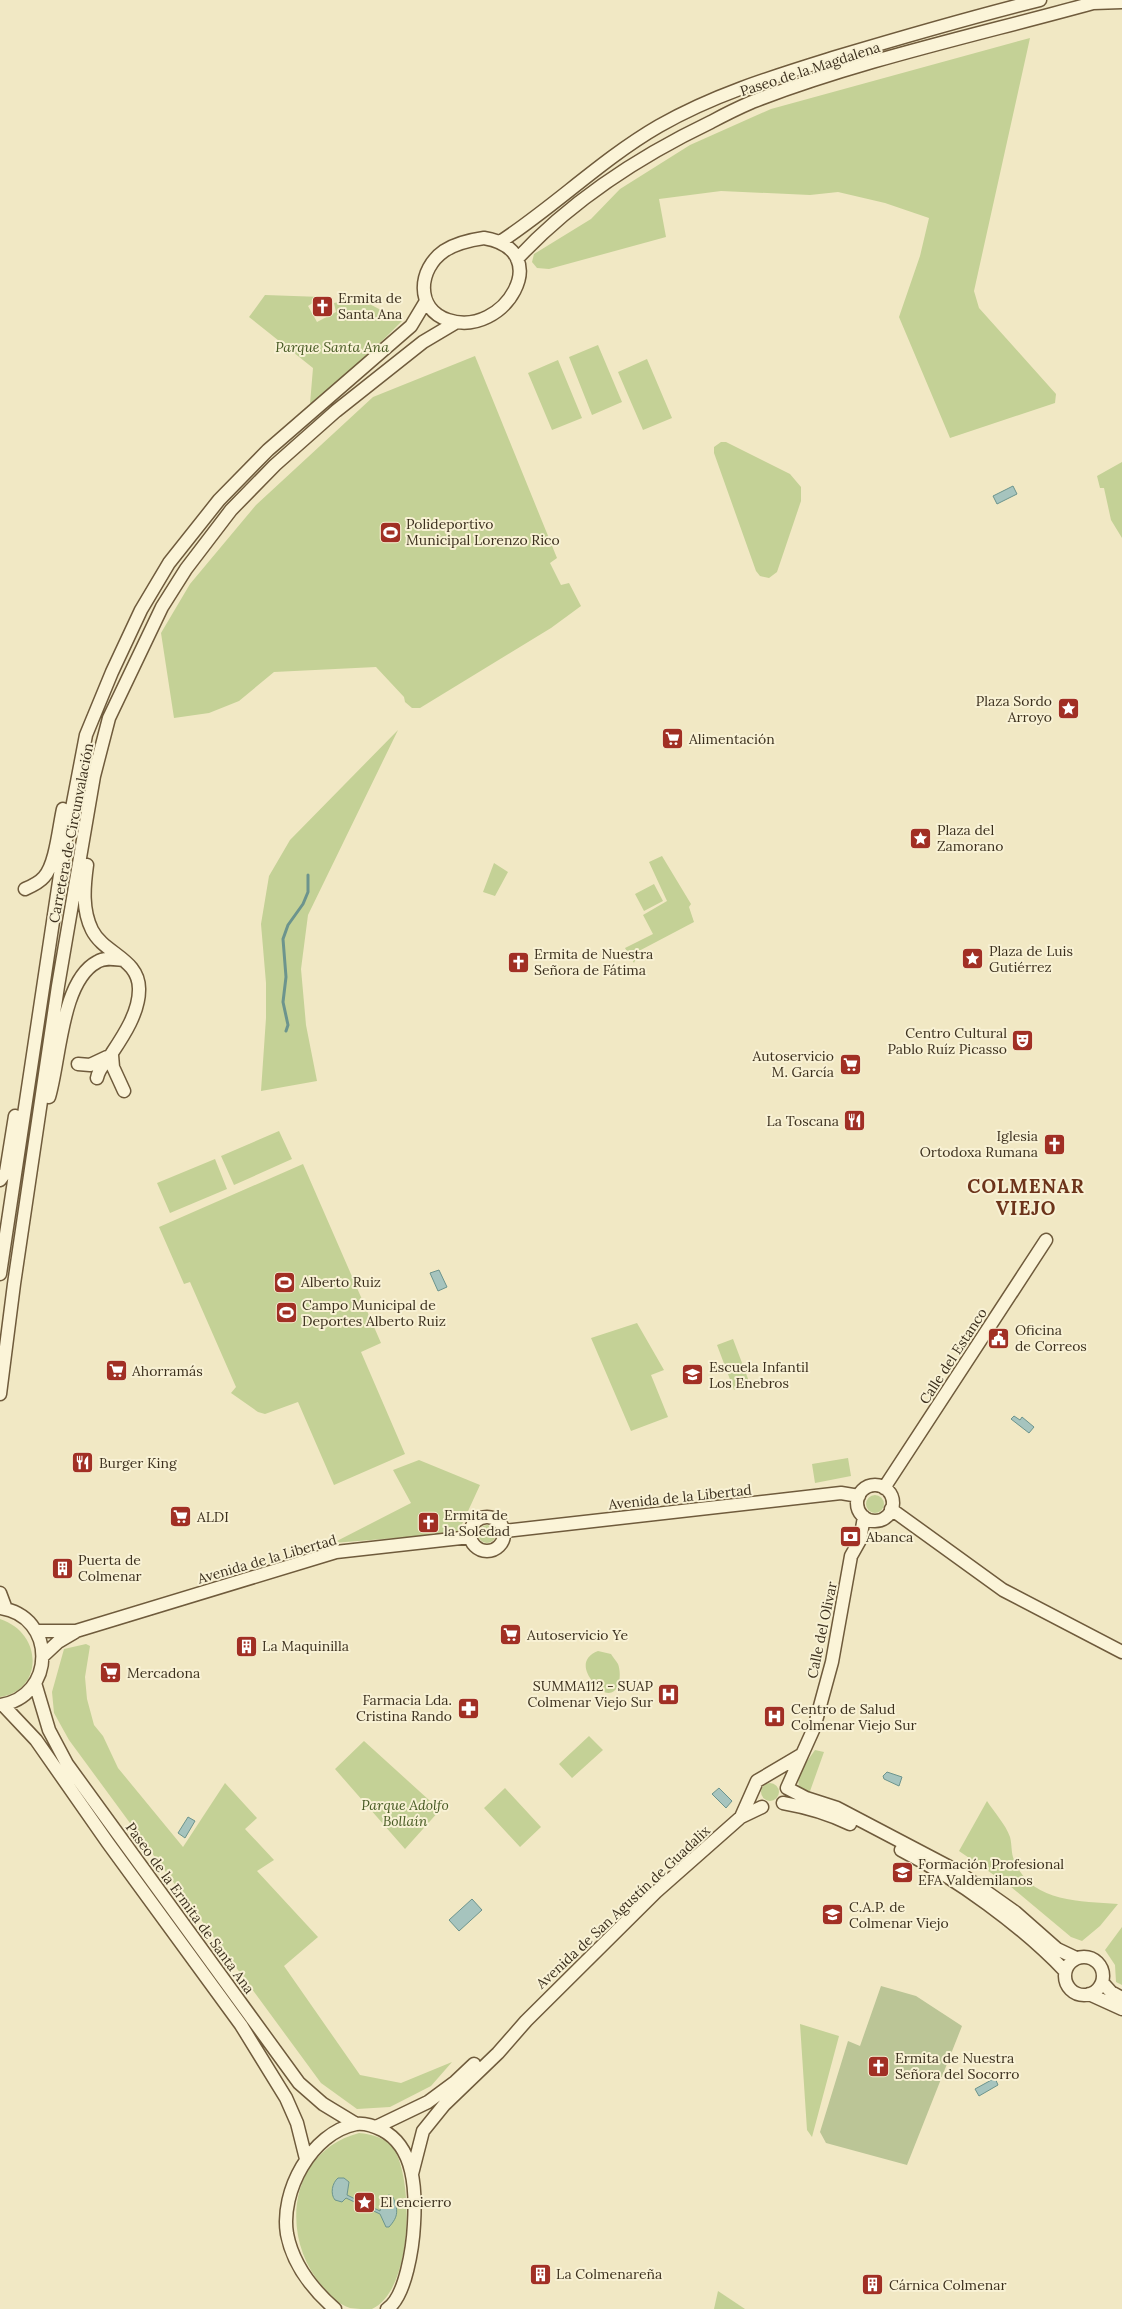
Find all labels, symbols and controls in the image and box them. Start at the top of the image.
street label: Paseo de la Magdalena [738,38,882,100]
place label: Ermita de Santa Ana [338,289,402,323]
church icon: Ermita de Santa Ana [310,294,334,318]
park label: Parque Santa Ana [275,338,389,356]
place label: Polideportivo Municipal Lorenzo Rico [406,515,560,549]
sports icon: Polideportivo Municipal Lorenzo Rico [378,520,402,544]
place label: Plaza Sordo Arroyo [976,692,1052,726]
place icon: Plaza Sordo Arroyo [1056,697,1080,721]
supermarket icon: Alimentación [661,727,685,751]
place label: Alimentación [688,730,775,748]
street label: Carretera de Circunvalación [45,741,97,925]
place label: Plaza del Zamorano [937,821,1003,855]
place icon: Plaza del Zamorano [909,826,933,850]
place label: Plaza de Luis Gutiérrez [989,942,1073,976]
place label: Ermita de Nuestra Señora de Fátima [534,945,653,979]
place icon: Plaza de Luis Gutiérrez [961,947,985,971]
church icon: Ermita de Nuestra Señora de Fátima [506,950,530,974]
place label: Centro Cultural Pablo Ruíz Picasso [887,1024,1007,1058]
theatre icon: Centro Cultural Pablo Ruíz Picasso [1011,1029,1035,1053]
place label: Autoservicio M. García [751,1047,834,1081]
supermarket icon: Autoservicio M. García [838,1052,862,1076]
restaurant icon: La Toscana [843,1109,867,1133]
place label: La Toscana [766,1112,839,1130]
place label: Iglesia Ortodoxa Rumana [920,1127,1038,1161]
church icon: Iglesia Ortodoxa Rumana [1042,1132,1066,1156]
district label: COLMENAR VIEJO [967,1174,1085,1220]
sports icon: Alberto Ruiz [273,1270,297,1294]
place label: Alberto Ruiz [300,1273,381,1291]
place label: Campo Municipal de Deportes Alberto Ruiz [302,1296,446,1330]
sports icon: Campo Municipal de Deportes Alberto Ruiz [274,1301,298,1325]
street label: Calle del Estanco [915,1304,991,1408]
place label: Oficina de Correos [1015,1321,1087,1355]
public building icon: Oficina de Correos [987,1326,1011,1350]
place label: Escuela Infantil Los Enebros [709,1358,809,1392]
supermarket icon: Ahorramás [104,1359,128,1383]
place label: Ahorramás [131,1362,203,1380]
school or university icon: Escuela Infantil Los Enebros [681,1363,705,1387]
restaurant icon: Burger King [71,1451,95,1475]
place label: Burger King [99,1454,177,1472]
street label: Avenida de la Libertad [606,1481,753,1514]
supermarket icon: ALDI [169,1505,193,1529]
place label: Ermita de la Soledad [444,1506,510,1540]
place label: ALDI [196,1508,229,1526]
church icon: Ermita de la Soledad [416,1511,440,1535]
bank icon: Abanca [838,1525,862,1549]
place label: Abanca [865,1528,913,1546]
street label: Avenida de la Libertad [194,1530,339,1588]
place label: Puerta de Colmenar [78,1551,142,1585]
building icon: Puerta de Colmenar [50,1556,74,1580]
street label: Calle del Olivar [803,1580,841,1680]
supermarket icon: Autoservicio Ye [499,1623,523,1647]
place label: Autoservicio Ye [526,1626,628,1644]
building icon: La Maquinilla [234,1634,258,1658]
place label: La Maquinilla [262,1637,349,1655]
supermarket icon: Mercadona [99,1661,123,1685]
place label: Mercadona [127,1664,200,1682]
place label: SUMMA112 - SUAP Colmenar Viejo Sur [527,1677,654,1711]
hospital icon: SUMMA112 - SUAP Colmenar Viejo Sur [657,1682,681,1706]
place label: Farmacia Lda. Cristina Rando [356,1691,452,1725]
pharmacy icon: Farmacia Lda. Cristina Rando [456,1696,480,1720]
place label: Centro de Salud Colmenar Viejo Sur [791,1700,917,1734]
hospital icon: Centro de Salud Colmenar Viejo Sur [763,1705,787,1729]
park label: Parque Adolfo Bollaín [361,1796,449,1830]
street label: Paseo de la Ermita de Santa Ana [122,1819,258,1997]
street label: Avenida de San Agustín de Guadalix [532,1821,714,1993]
place label: Formación Profesional EFA Valdemilanos [918,1855,1064,1889]
school or university icon: Formación Profesional EFA Valdemilanos [890,1860,914,1884]
place label: C.A.P. de Colmenar Viejo [849,1898,949,1932]
school or university icon: C.A.P. de Colmenar Viejo [821,1903,845,1927]
place label: Ermita de Nuestra Señora del Socorro [895,2049,1019,2083]
church icon: Ermita de Nuestra Señora del Socorro [867,2054,891,2078]
place icon: El encierro [352,2190,376,2214]
place label: El encierro [380,2193,451,2211]
building icon: La Colmenareña [528,2262,552,2286]
place label: La Colmenareña [556,2265,662,2283]
building icon: Cárnica Colmenar [861,2273,885,2297]
place label: Cárnica Colmenar [889,2276,1007,2294]

